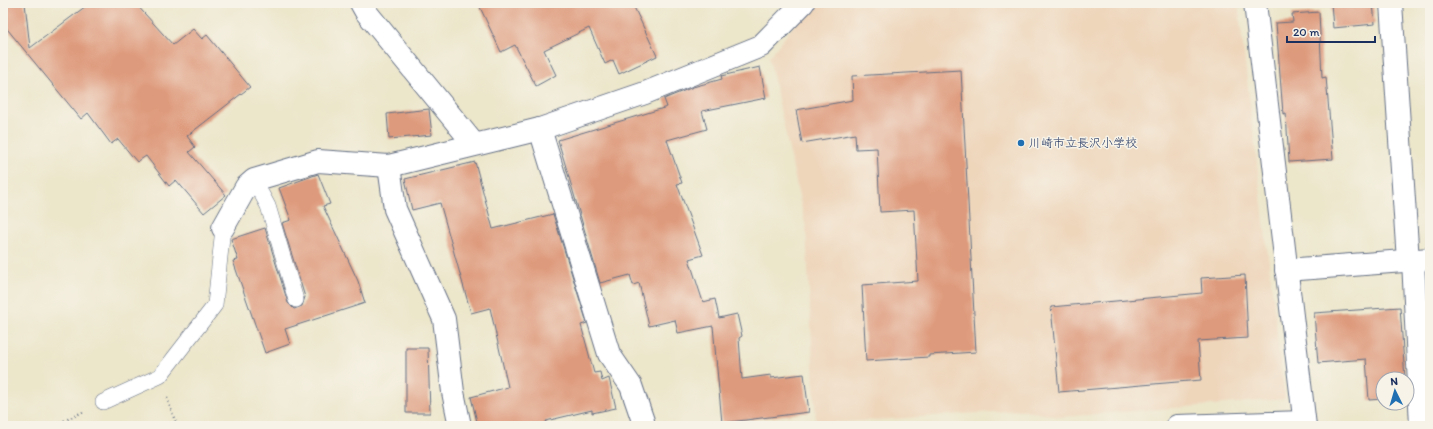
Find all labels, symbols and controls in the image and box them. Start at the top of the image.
scale bar [1287,18,1375,44]
text: 20 m [1293,25,1320,39]
place label: 川崎市立長沢小学校 [1029,136,1137,150]
marker: 川崎市立長沢小学校 [1016,138,1026,148]
north arrow [1375,371,1415,411]
text: N [1390,375,1398,388]

